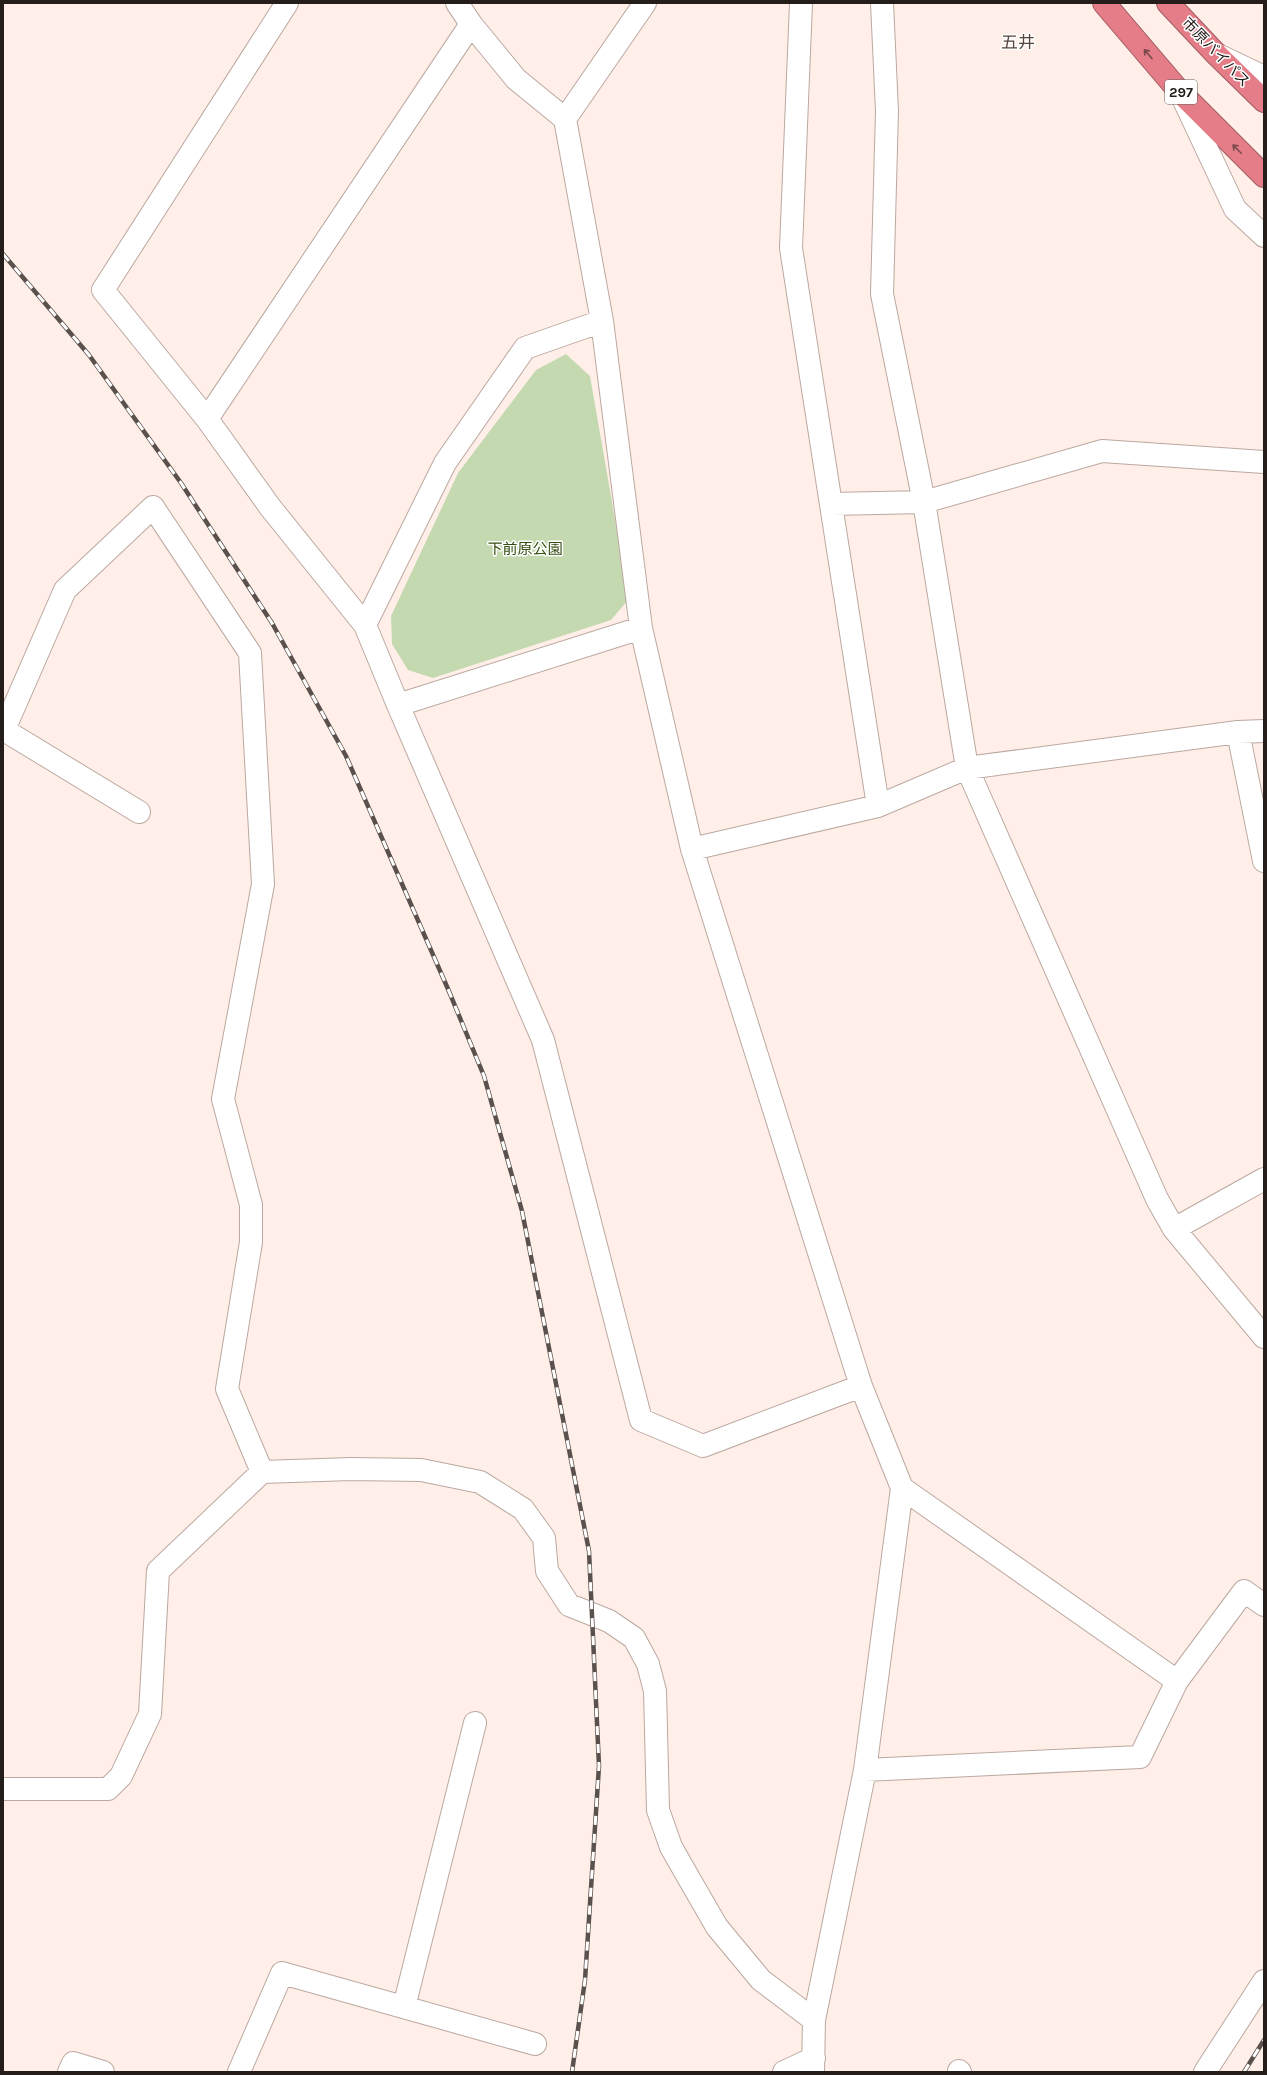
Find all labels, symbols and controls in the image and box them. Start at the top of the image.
street label: 市原バイパス [1178,13,1254,91]
district label: 五井 [1001,32,1035,52]
one-way arrow [1143,49,1152,59]
road number: 297 [1165,80,1197,104]
one-way arrow [1232,144,1241,154]
park label: 下前原公園 [487,540,563,558]

